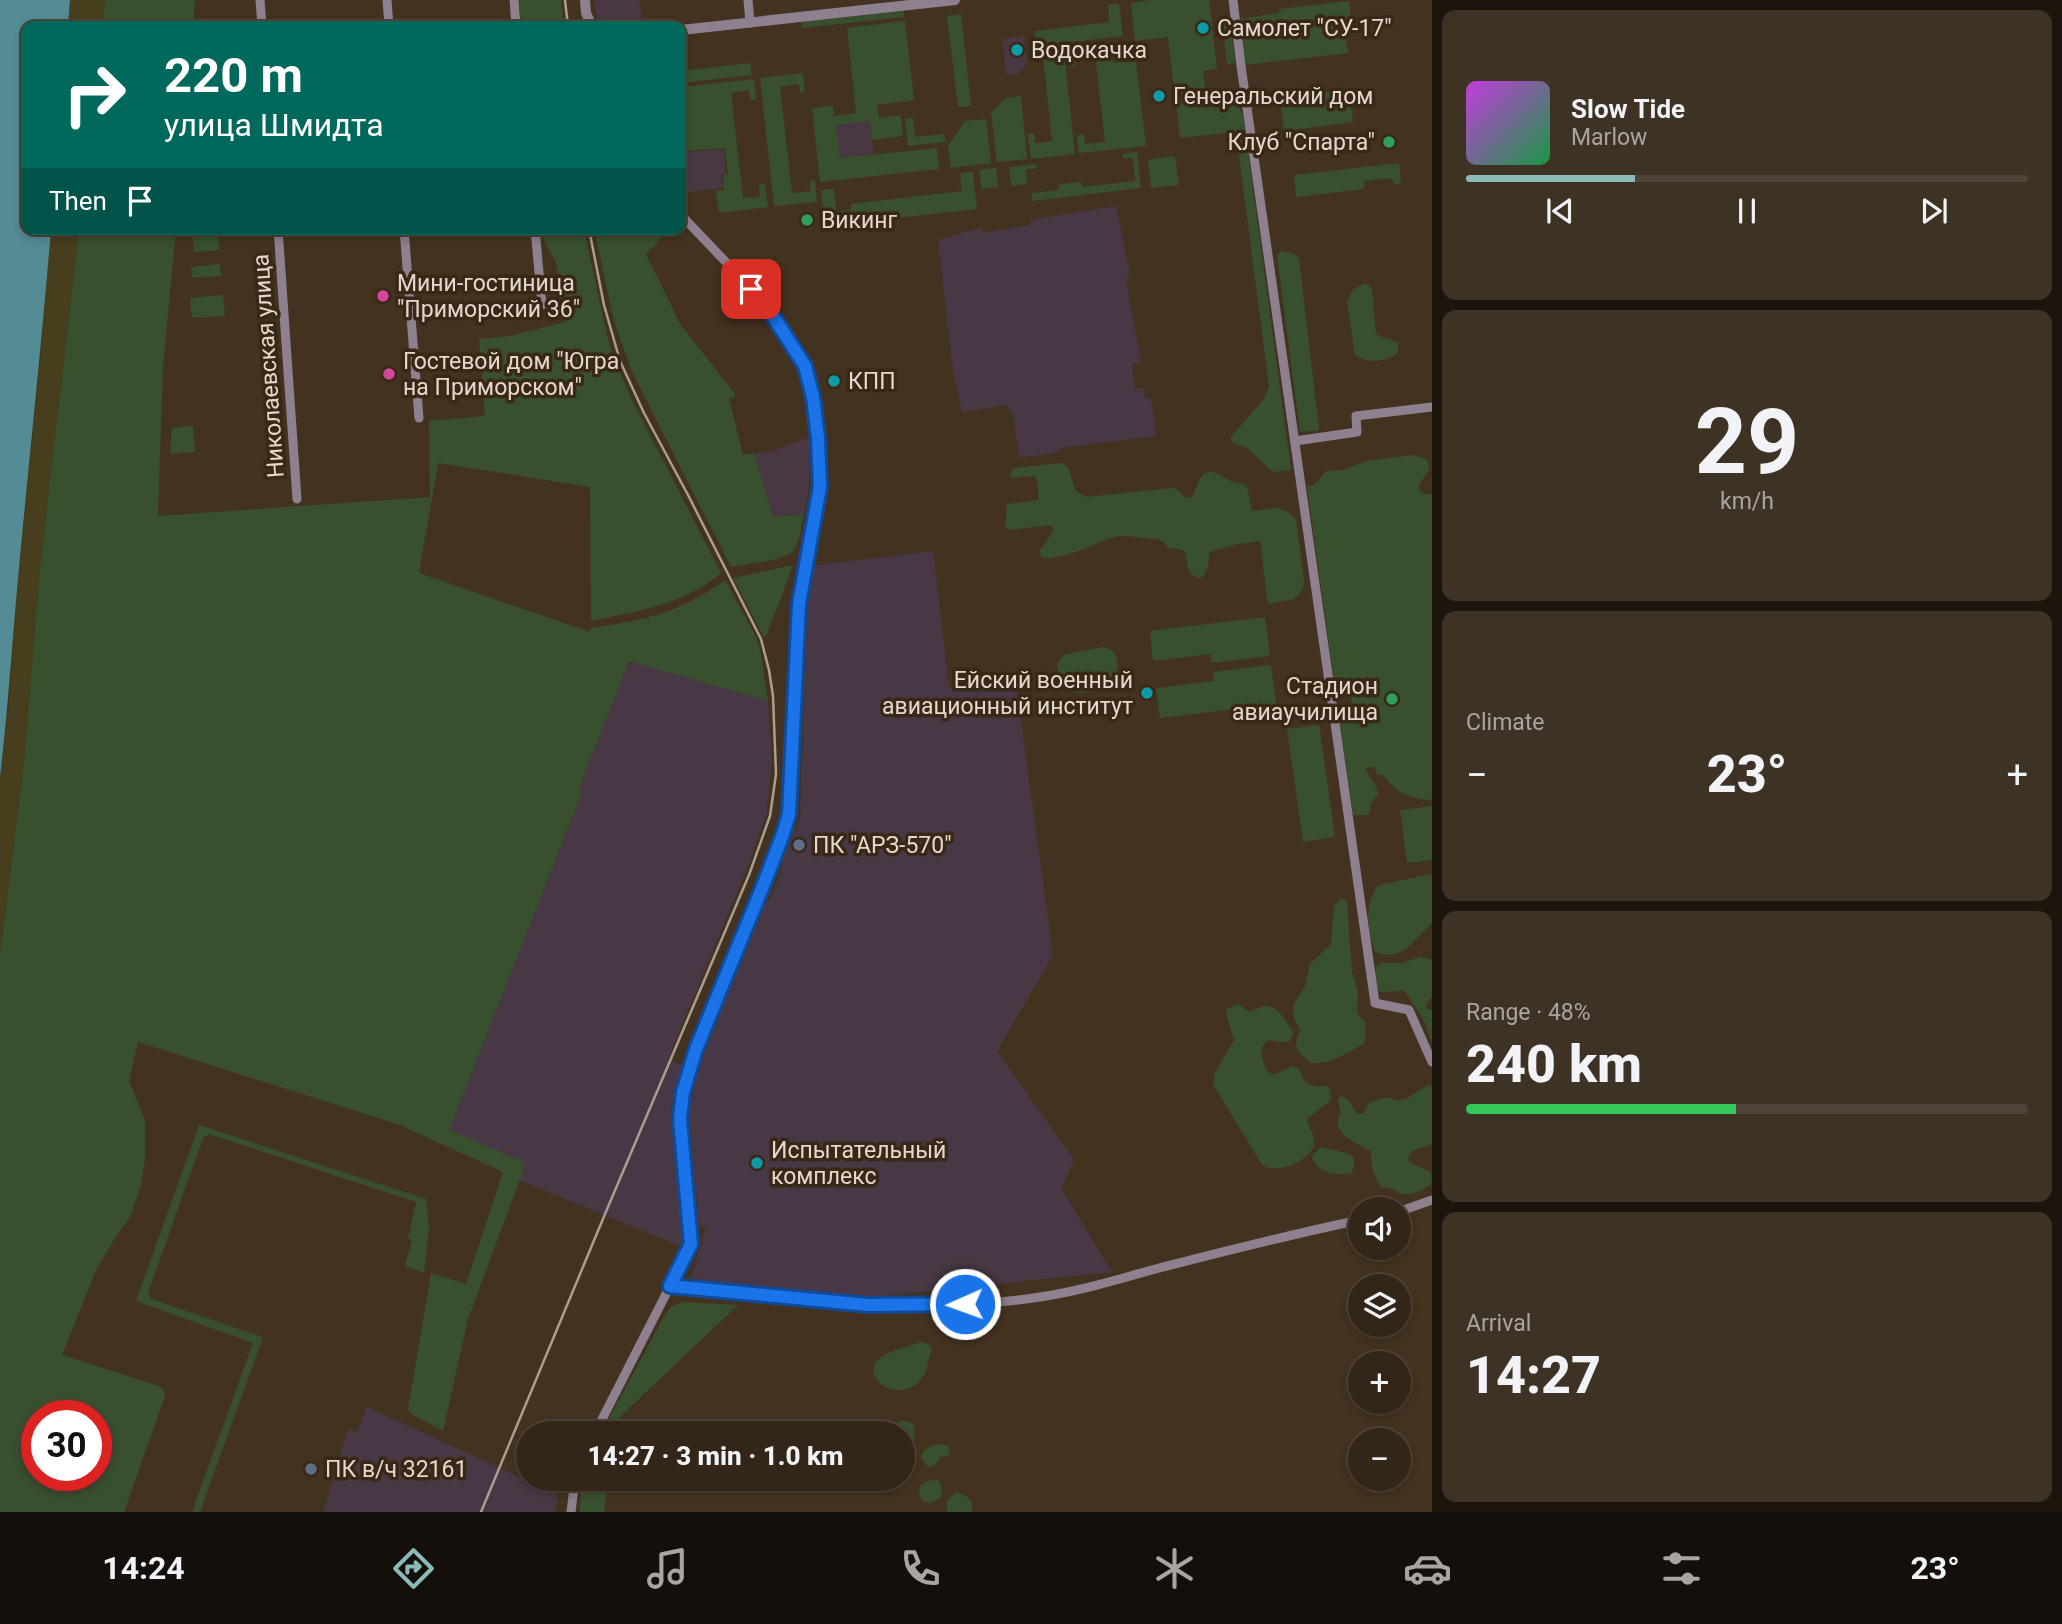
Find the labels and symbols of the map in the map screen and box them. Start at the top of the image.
place label: Самолет "СУ-17" [1217,15,1392,42]
marker: Самолет "СУ-17" [1195,20,1211,36]
place label: Водокачка [1031,37,1147,64]
marker: Водокачка [1009,42,1025,58]
place label: Генеральский дом [1173,83,1373,110]
marker: Генеральский дом [1151,88,1167,104]
place label: Клуб "Спарта" [1227,129,1375,156]
marker: Клуб "Спарта" [1381,134,1397,150]
place label: Викинг [821,207,898,234]
marker: Викинг [799,212,815,228]
street label: Николаевская улица [247,253,290,479]
pin [721,259,781,319]
place label: Мини-гостиница "Приморский 36" [397,270,580,323]
marker: Мини-гостиница "Приморский 36" [375,288,391,304]
place label: Гостевой дом "Югра на Приморском" [403,348,619,401]
marker: Гостевой дом "Югра на Приморском" [381,366,397,382]
place label: КПП [848,368,896,395]
marker: КПП [826,373,842,389]
place label: Ейский военный авиационный институт [882,667,1133,720]
place label: Стадион авиаучилища [1232,673,1378,726]
marker: Ейский военный авиационный институт [1139,685,1155,701]
marker: Стадион авиаучилища [1384,691,1400,707]
place label: ПК "АРЗ-570" [813,832,952,859]
marker: ПК "АРЗ-570" [791,837,807,853]
place label: Испытательный комплекс [771,1137,946,1190]
marker: Испытательный комплекс [749,1155,765,1171]
position arrow [928,1267,1002,1341]
speed limit sign: 30 [21,1400,112,1491]
place label: ПК в/ч 32161 [325,1456,467,1483]
marker: ПК в/ч 32161 [303,1461,319,1477]

